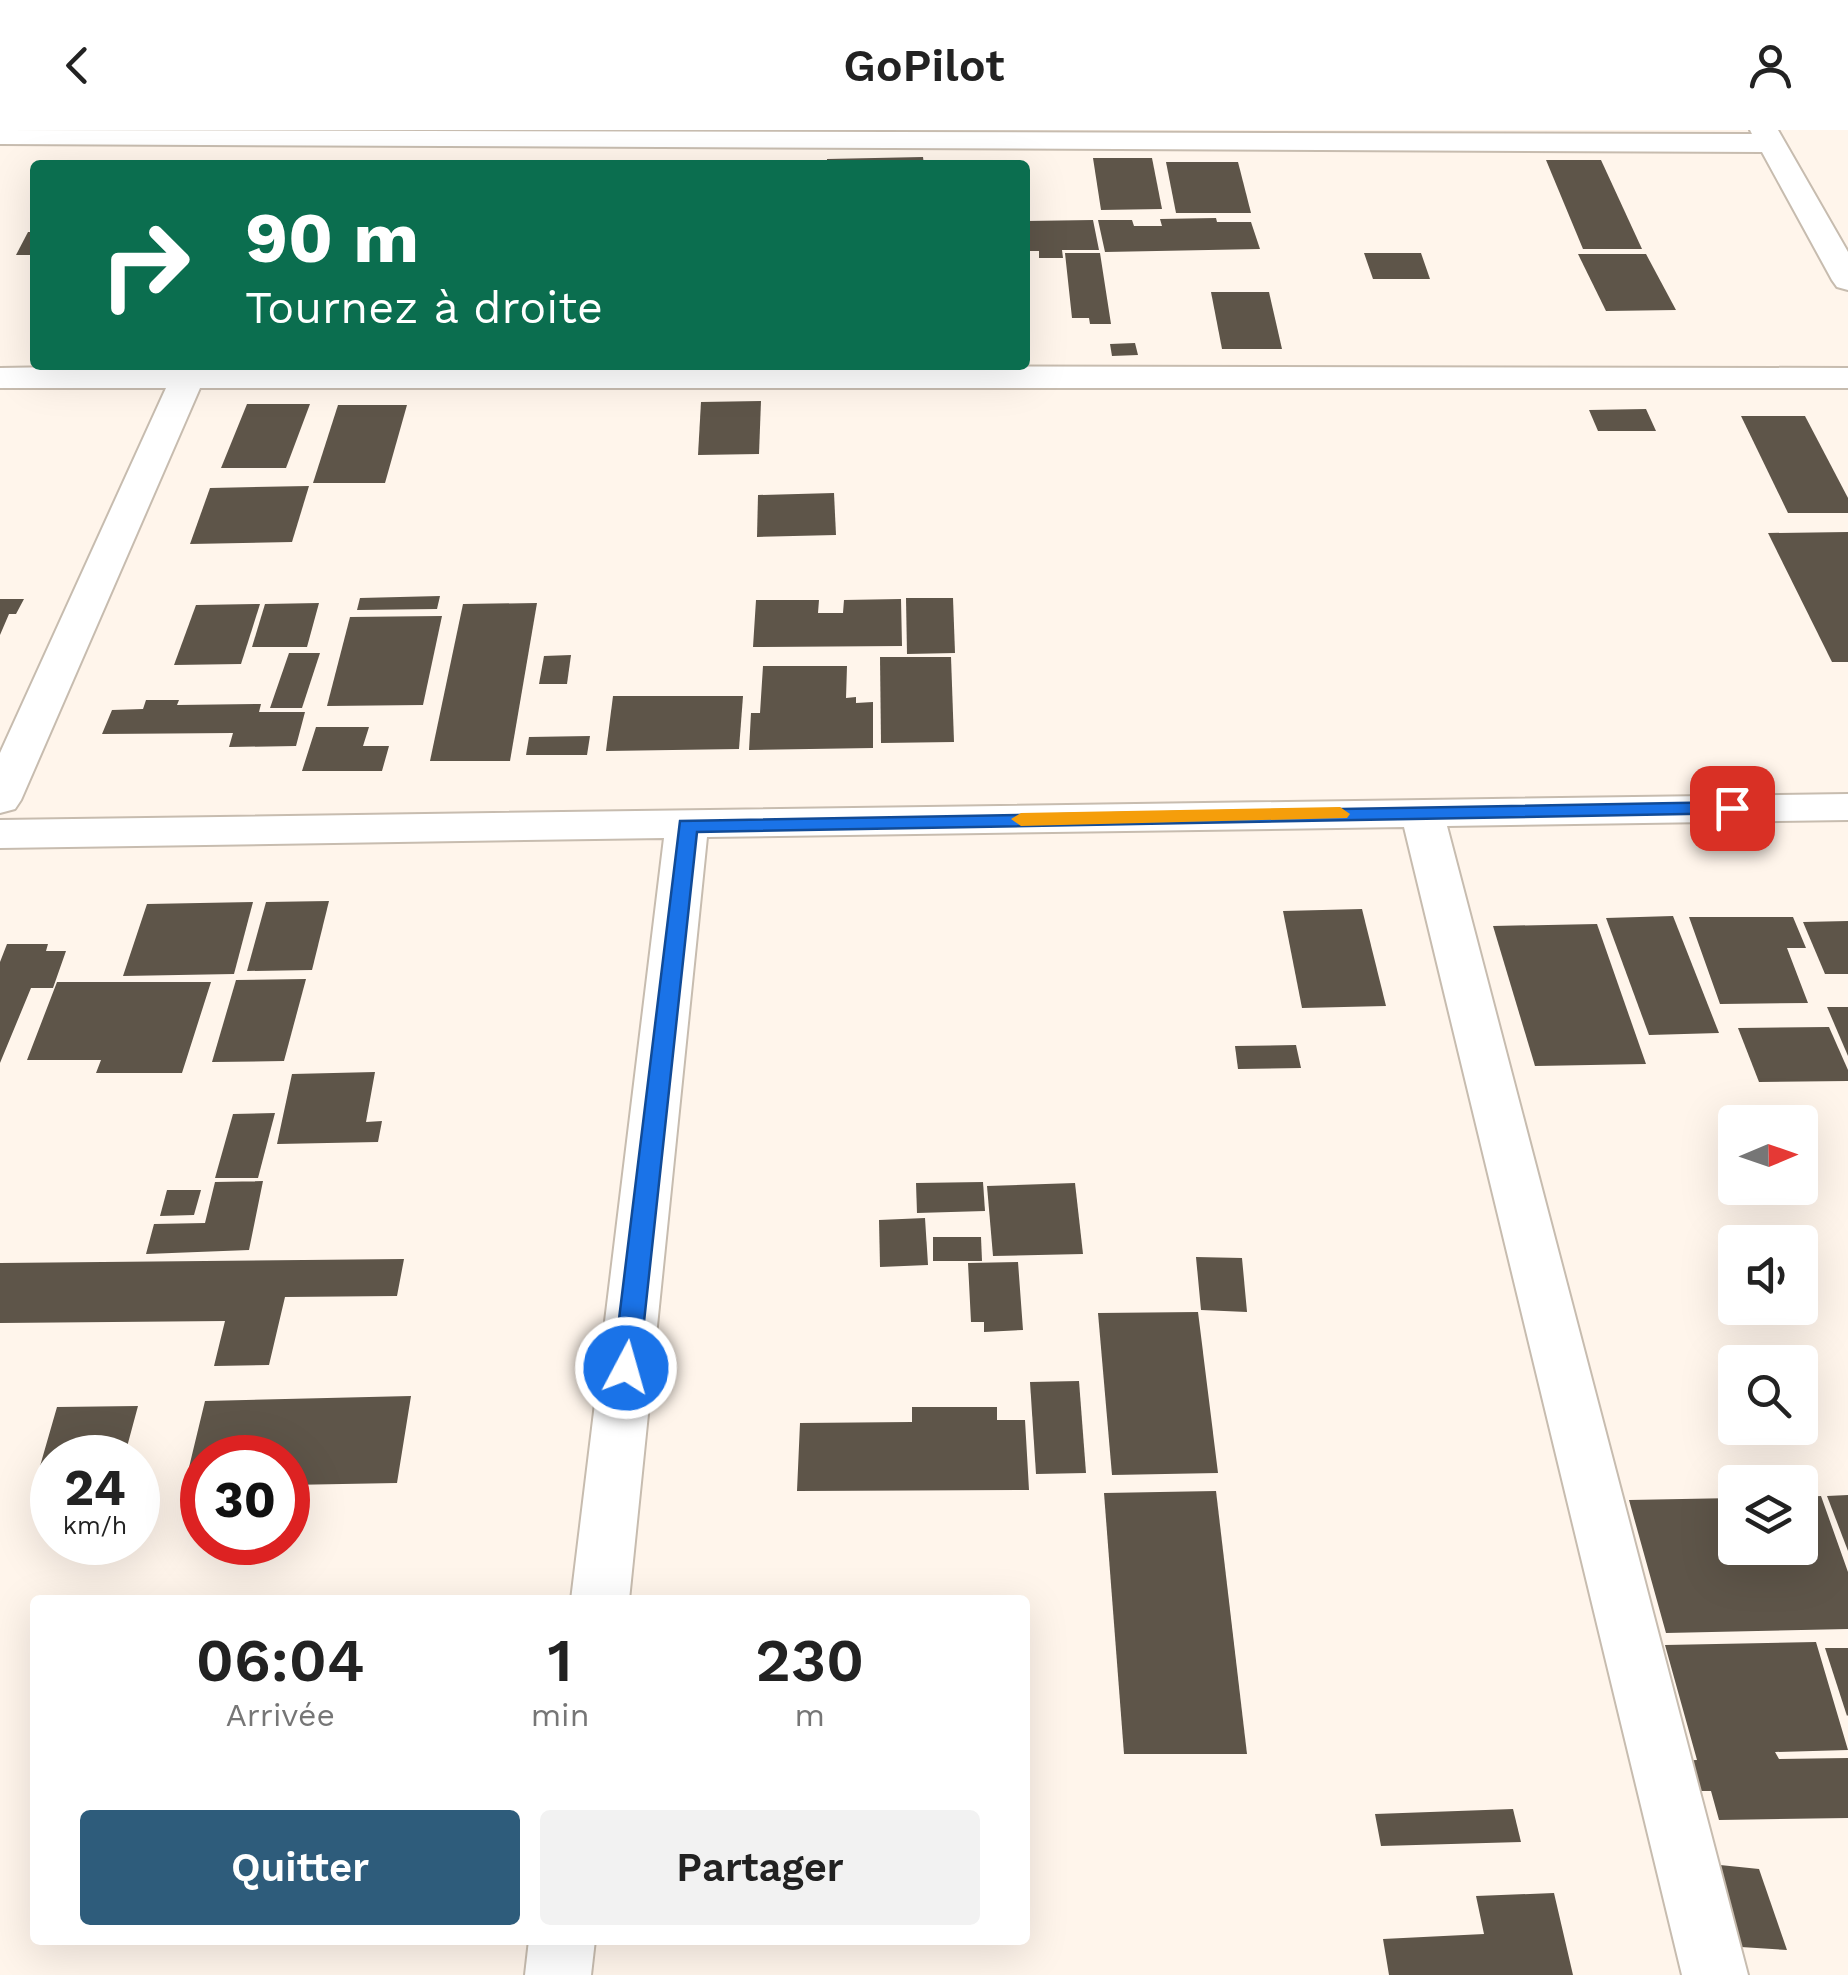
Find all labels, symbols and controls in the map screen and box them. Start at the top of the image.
icon: back [50,38,105,93]
icon: person [1743,38,1798,93]
text: GoPilot [843,39,1005,92]
text: 90 m [245,197,419,279]
icon: right [80,200,210,330]
text: Tournez à droite [245,281,603,334]
pin [1690,766,1775,851]
icon: arrive [1705,781,1760,836]
north arrow [1718,1105,1818,1205]
map controls [1718,1105,1818,1565]
button: sound [1718,1225,1818,1325]
position arrow [574,1316,678,1420]
button: search [1718,1345,1818,1445]
speed limit sign: 30 [180,1435,310,1565]
text: 24 [64,1458,126,1517]
button: layers [1718,1465,1818,1565]
text: km/h [63,1511,127,1540]
text: 06:04 [196,1625,365,1696]
text: 1 [548,1625,573,1696]
text: 230 [755,1625,864,1696]
text: Arrivée [226,1696,335,1734]
text: min [531,1696,589,1734]
text: m [794,1696,825,1734]
button: Quitter [80,1810,520,1925]
button: Partager [540,1810,980,1925]

